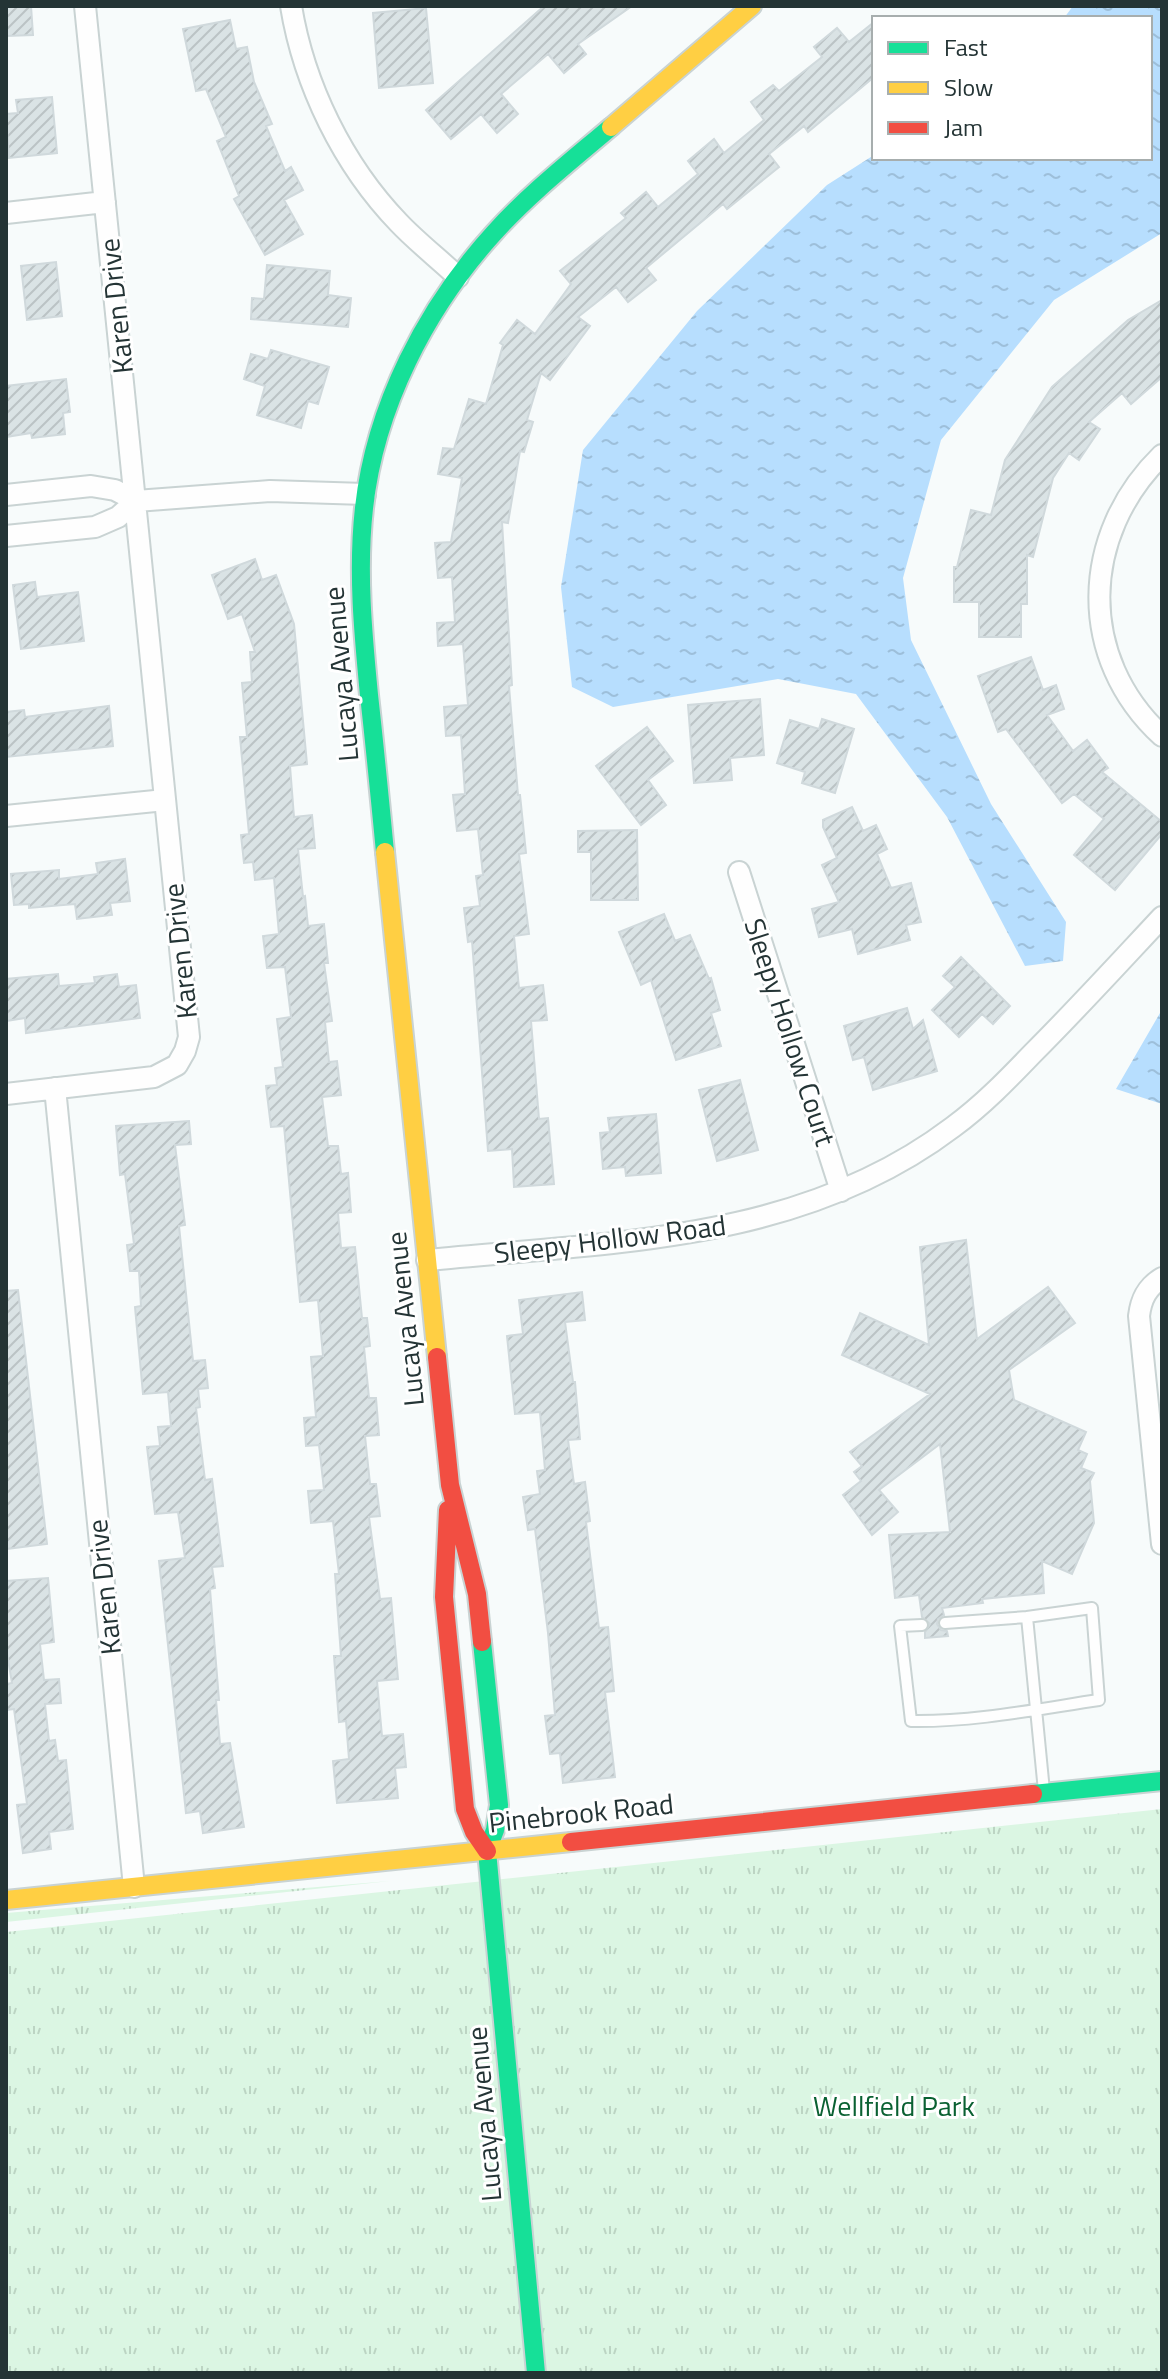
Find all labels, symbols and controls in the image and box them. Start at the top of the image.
legend [872,16,1152,160]
text: Fast [944,29,988,65]
text: Slow [944,69,993,105]
text: Jam [944,109,983,145]
street label: Karen Drive [87,236,144,376]
street label: Lucaya Avenue [311,585,370,763]
street label: Karen Drive [151,881,208,1021]
street label: Sleepy Hollow Court [733,913,848,1151]
street label: Sleepy Hollow Road [492,1203,728,1274]
street label: Lucaya Avenue [374,1230,435,1408]
street label: Karen Drive [75,1517,132,1657]
street label: Pinebrook Road [486,1781,676,1844]
street label: Lucaya Avenue [454,2025,513,2203]
park label: Wellfield Park [813,2084,975,2127]

